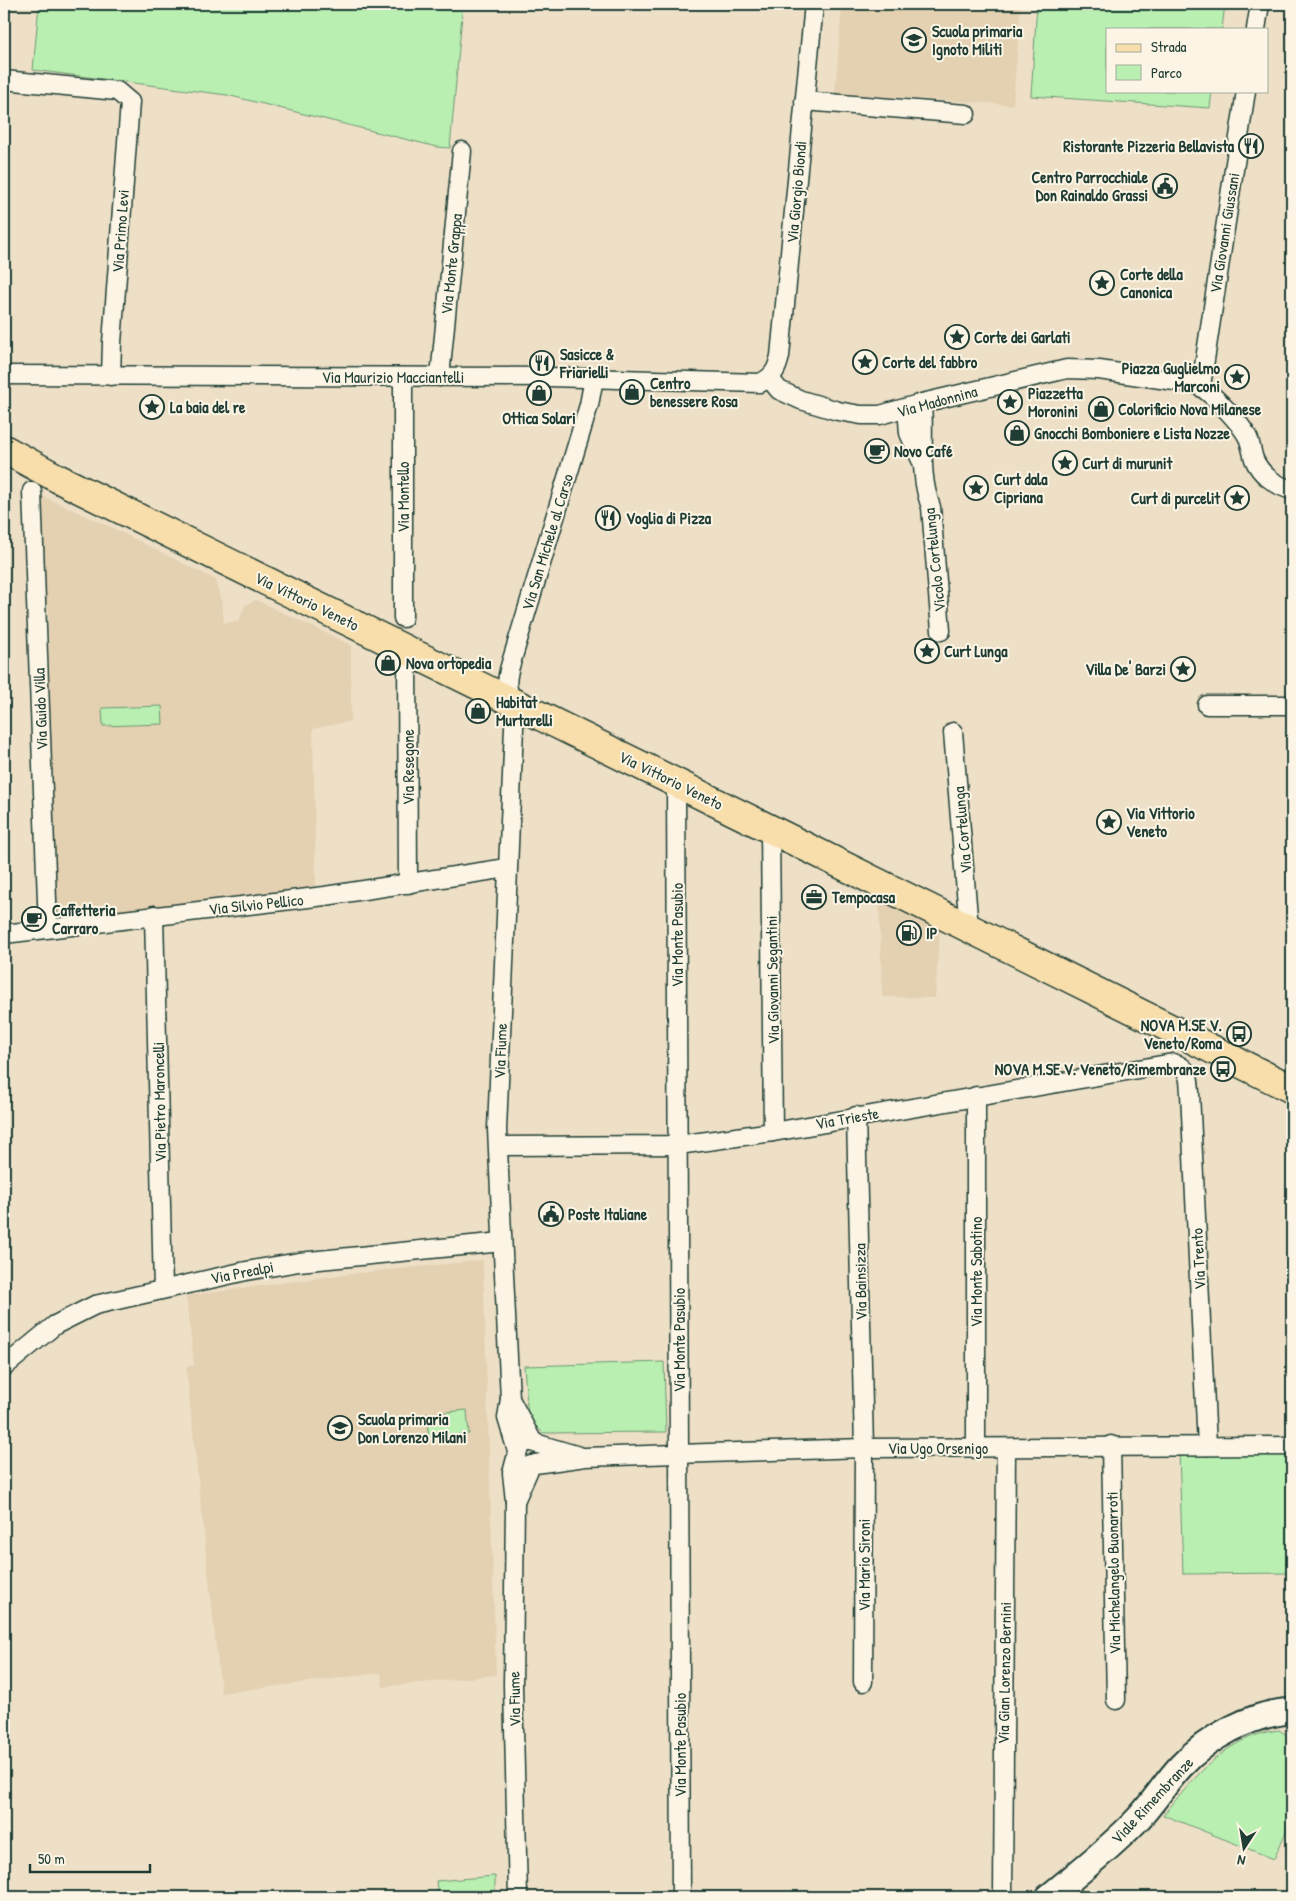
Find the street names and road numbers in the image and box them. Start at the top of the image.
street label: Via Giorgio Biondi [781,140,811,244]
street label: Via Giovanni Giussani [1204,171,1244,295]
street label: Via Primo Levi [106,189,134,273]
street label: Via Monte Grappa [435,212,467,316]
street label: Via Maurizio Macciantelli [322,366,464,388]
street label: Via Madonnina [894,380,980,422]
street label: Via Montello [392,461,414,532]
street label: Via San Michele al Carso [516,470,578,613]
street label: Vicolo Cortelunga [918,507,950,613]
street label: Via Vittorio Veneto [251,566,363,636]
street label: Via Guido Villa [28,667,52,751]
street label: Via Resegone [397,728,419,805]
street label: Via Vittorio Veneto [615,745,727,815]
street label: Via Cortelunga [947,786,977,874]
street label: Via Monte Pasubio [666,882,688,987]
street label: Via Silvio Pellico [208,888,305,920]
street label: Via Giovanni Segantini [760,915,784,1045]
street label: Via Fiume [488,1022,512,1079]
street label: Via Pietro Maroncelli [147,1041,171,1163]
street label: Via Trieste [813,1101,881,1134]
street label: Via Monte Sabotino [965,1216,987,1327]
street label: Via Trento [1185,1227,1211,1290]
street label: Via Bainsizza [848,1243,872,1321]
street label: Via Prealpi [209,1255,275,1289]
street label: Via Monte Pasubio [668,1287,690,1392]
street label: Via Ugo Orsenigo [888,1437,989,1459]
street label: Via Michelangelo Buonarroti [1101,1491,1125,1655]
street label: Via Mario Sironi [853,1519,875,1611]
street label: Via Gian Lorenzo Bernini [992,1602,1016,1744]
street label: Via Fiume [503,1670,525,1727]
street label: Via Monte Pasubio [669,1692,691,1797]
street label: Viale Rimembranze [1106,1751,1199,1848]

